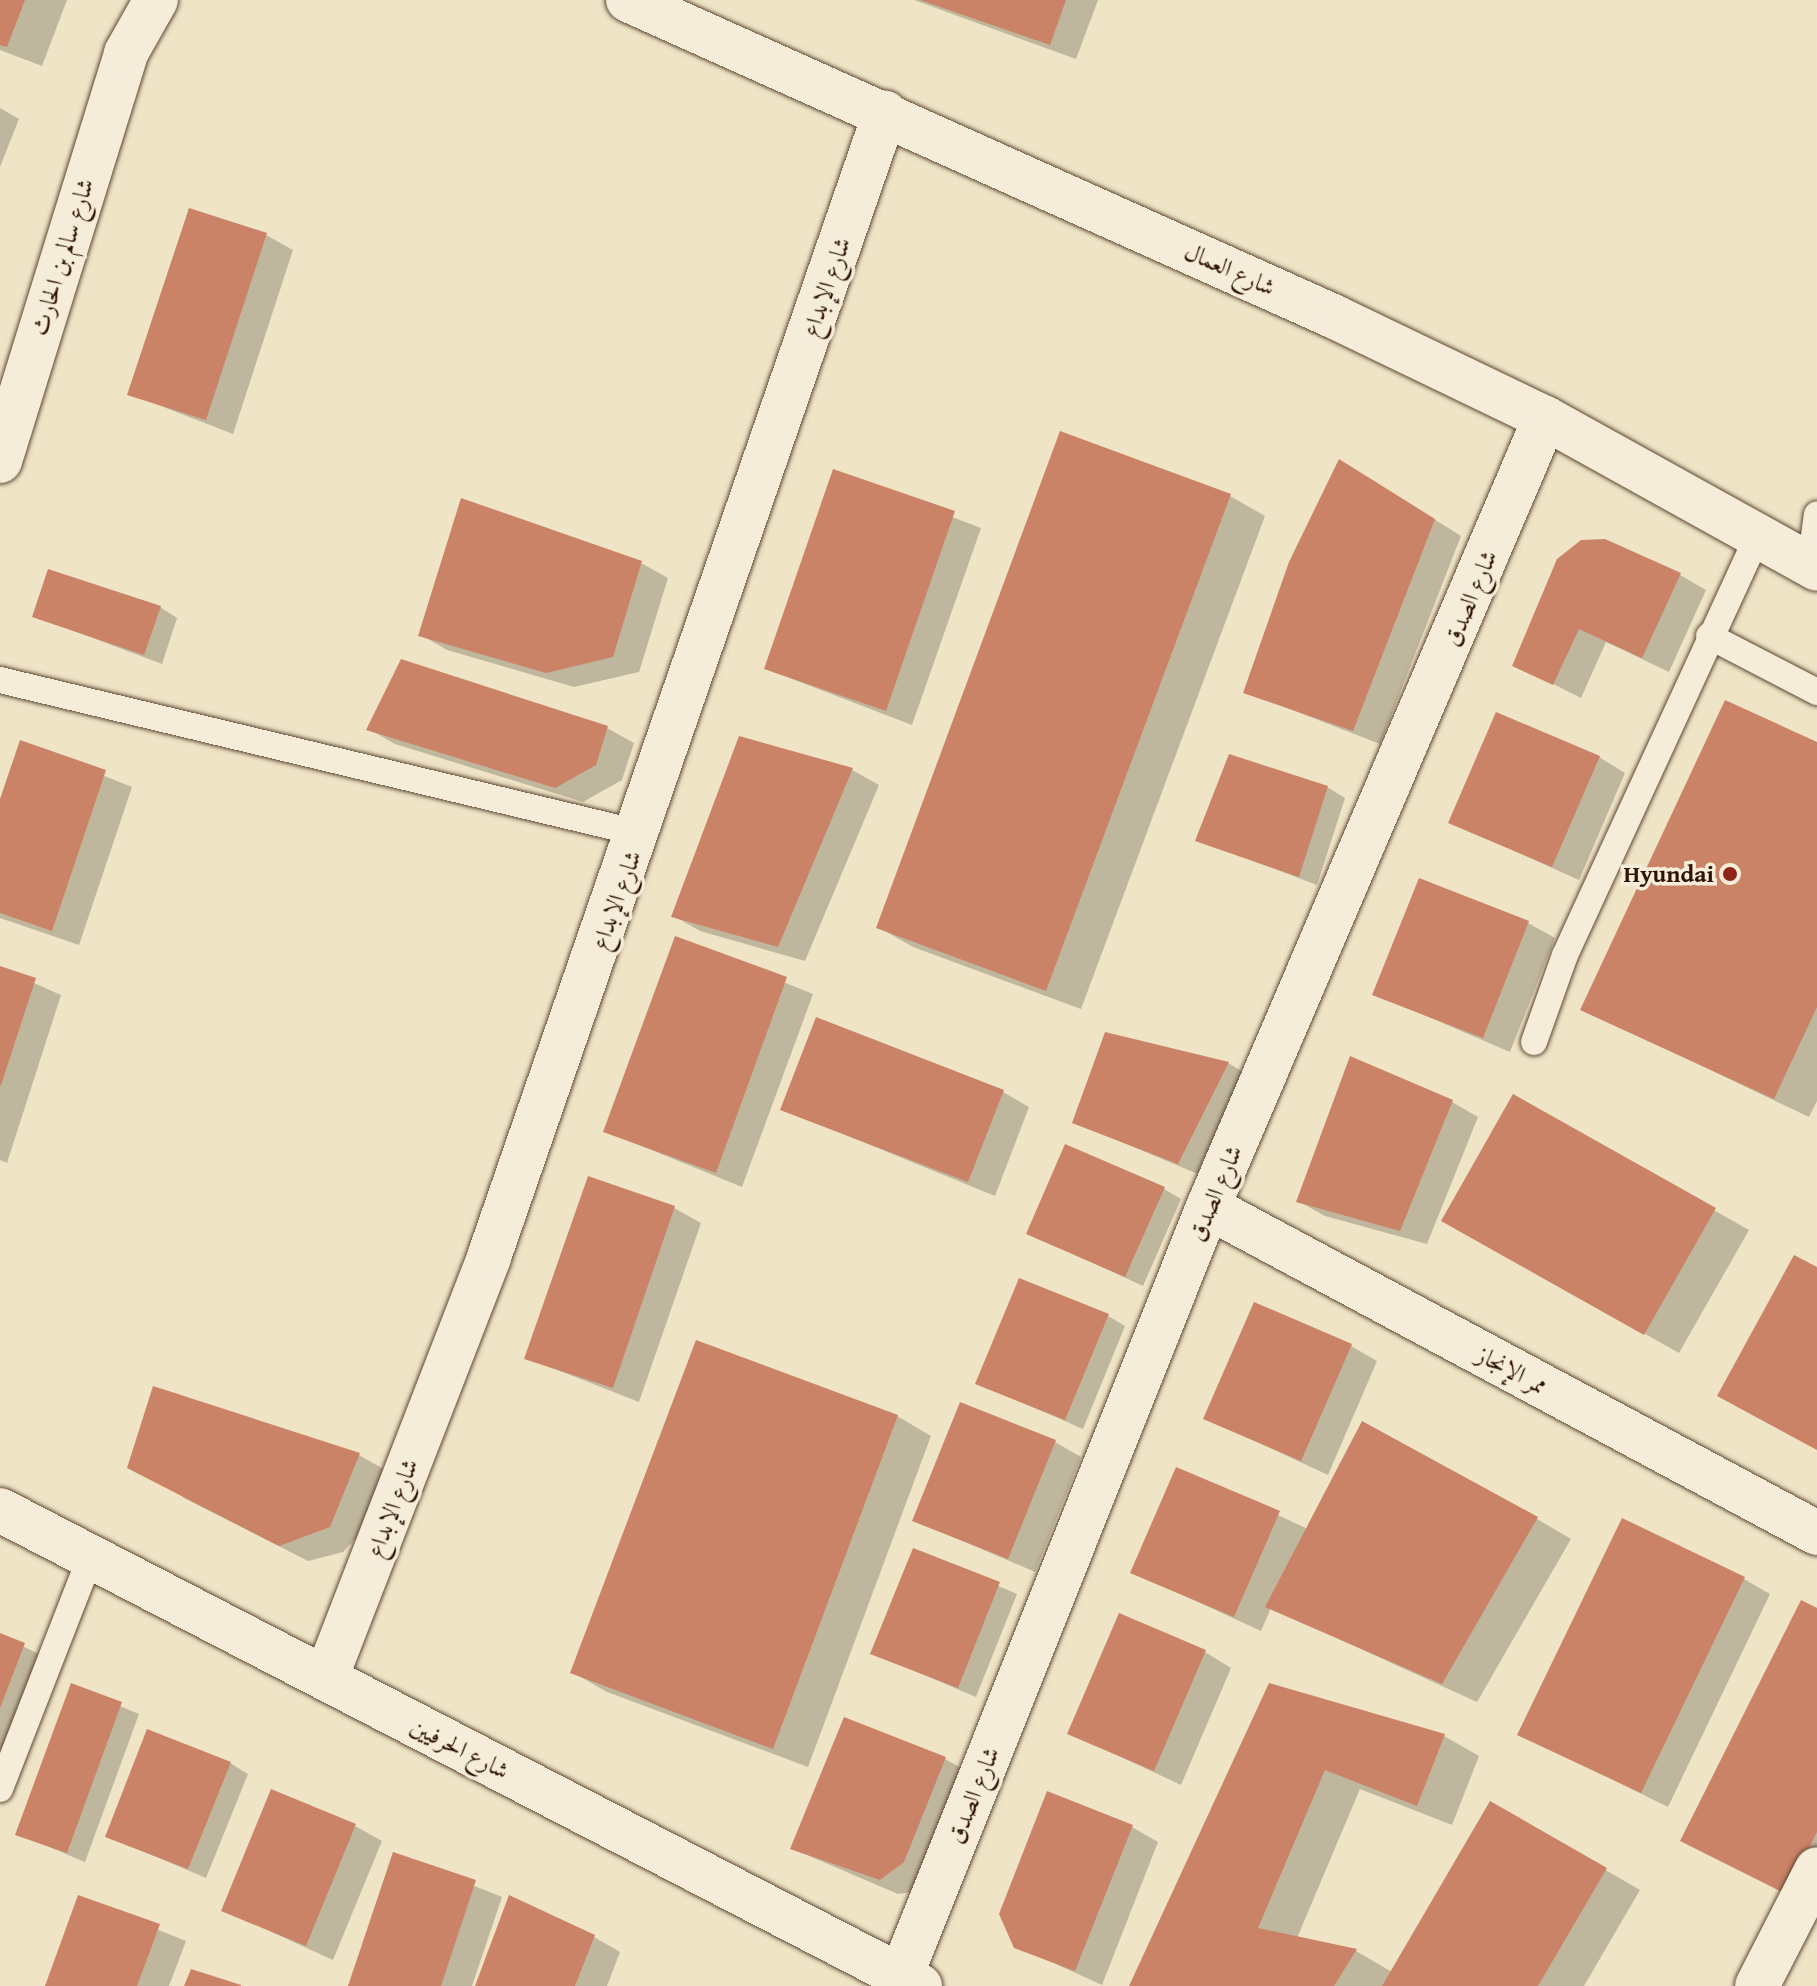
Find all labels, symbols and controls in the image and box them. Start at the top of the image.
street label: شارع سالم بن الحارث [24,175,100,339]
street label: شارع الإبداع [796,233,856,341]
street label: شارع العمال [1180,236,1280,302]
street label: شارع الصدق [1437,546,1503,650]
street label: شارع الإبداع [585,847,647,953]
place label: Hyundai [1624,860,1714,888]
marker: Hyundai [1721,865,1739,883]
street label: شارع الصدق [1182,1141,1248,1245]
street label: ممر الإنجاز [1472,1340,1552,1400]
street label: شارع الإبداع [360,1455,424,1561]
street label: شارع الحرفيين [406,1711,514,1785]
street label: شارع الصدق [941,1743,1005,1847]

